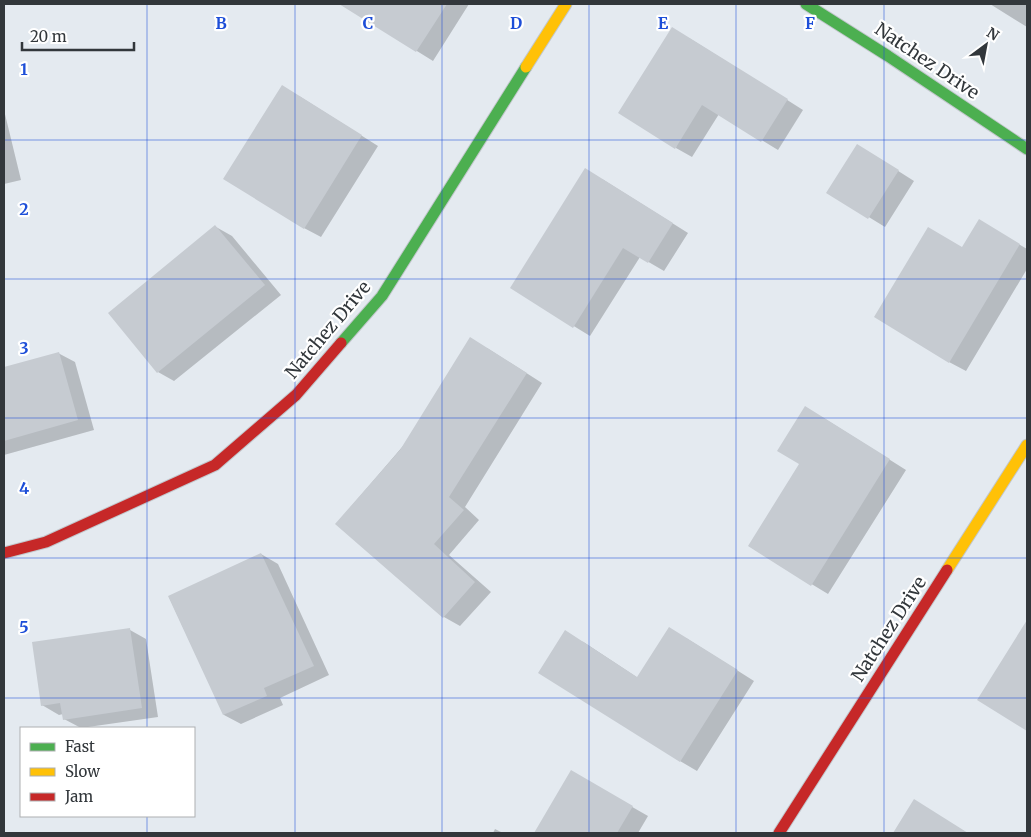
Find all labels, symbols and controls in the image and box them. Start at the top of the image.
text: B [215,13,227,33]
text: C [363,13,373,33]
text: D [510,13,522,33]
text: E [658,13,669,33]
text: F [805,13,815,33]
street label: Natchez Drive [871,17,984,104]
scale bar [22,20,135,52]
north arrow [961,20,1011,70]
text: N [983,23,1002,45]
text: 20 m [30,27,67,46]
text: 1 [20,59,28,79]
text: 2 [19,199,29,219]
street label: Natchez Drive [280,276,375,383]
text: 3 [19,338,29,358]
text: 4 [19,478,29,498]
street label: Natchez Drive [846,572,931,686]
text: 5 [19,617,29,637]
legend [20,727,195,817]
text: Fast [65,737,95,756]
text: Slow [65,762,100,781]
text: Jam [64,787,93,806]

